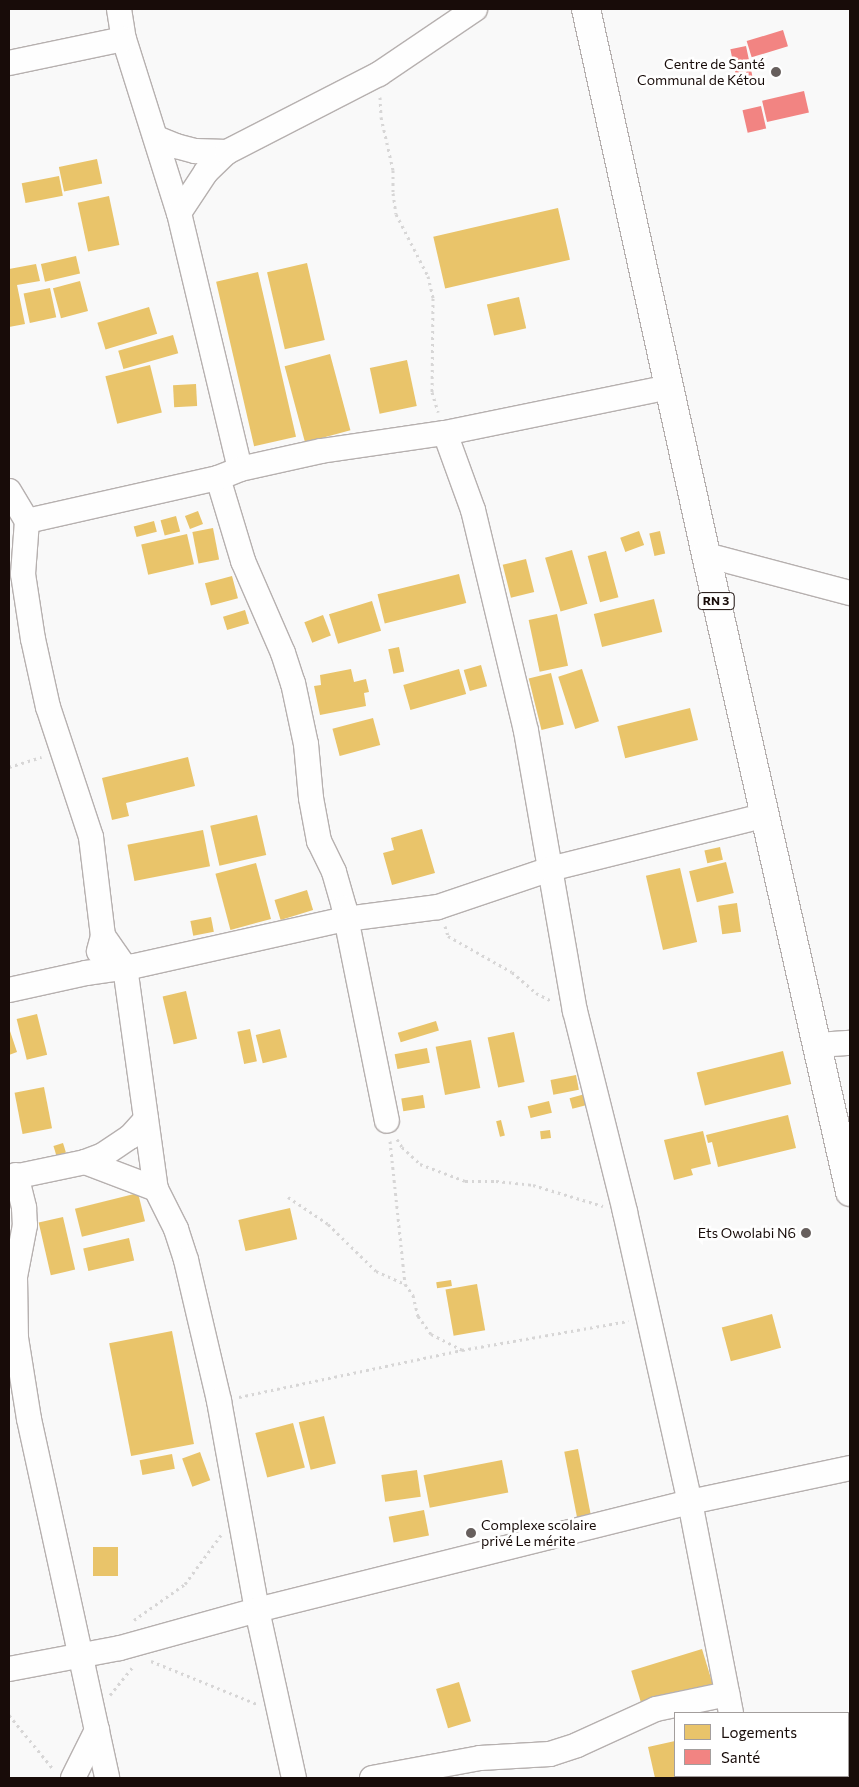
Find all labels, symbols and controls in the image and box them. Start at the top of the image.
place label: Centre de Santé Communal de Kétou [637,56,765,88]
marker: Centre de Santé Communal de Kétou [769,65,783,79]
road number: RN 3 [697,592,735,610]
place label: Ets Owolabi N6 [698,1225,796,1241]
marker: Ets Owolabi N6 [800,1227,812,1239]
place label: Complexe scolaire privé Le mérite [481,1517,596,1550]
marker: Complexe scolaire privé Le mérite [465,1527,477,1539]
legend [674,1712,849,1777]
text: Logements [721,1723,797,1741]
text: Santé [721,1748,760,1766]

